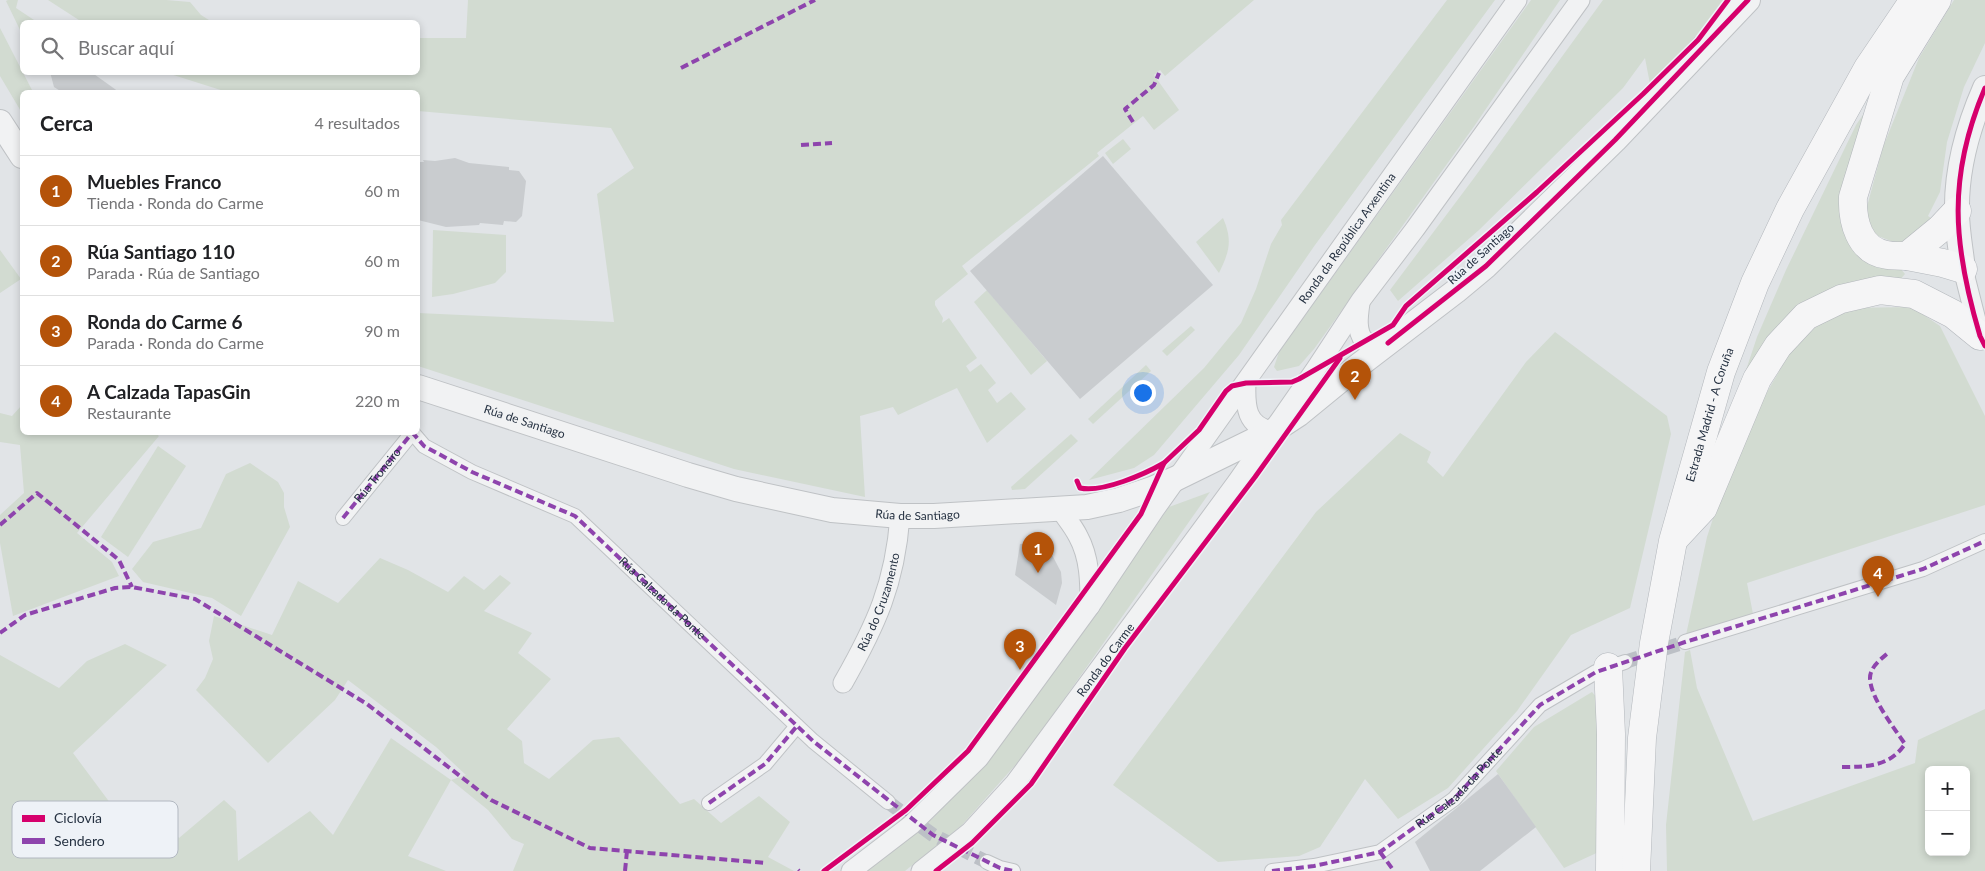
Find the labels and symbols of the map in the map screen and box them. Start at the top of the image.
street label: Ronda da República Arxentina [1295,170,1399,307]
street label: Rúa de Santiago [1444,220,1517,287]
street label: Estrada Madrid - A Coruña [1682,345,1737,484]
pin: 2 [1339,359,1371,400]
your location [1130,380,1156,406]
street label: Rúa de Santiago [482,401,567,442]
street label: Rúa Troneiro [351,444,404,505]
street label: Rúa de Santiago [875,506,960,523]
pin: 1 [1022,532,1054,573]
street label: Rúa do Cruzamento [854,551,902,654]
street label: Rúa Calzada da Ponte [616,554,709,643]
pin: 4 [1862,556,1894,597]
street label: Ronda do Carme [1073,620,1137,699]
pin: 3 [1004,629,1036,670]
street label: Rúa Calzada da Ponte [1412,743,1505,831]
legend [12,801,178,858]
text: Ciclovía [54,809,102,826]
text: Sendero [54,832,105,849]

